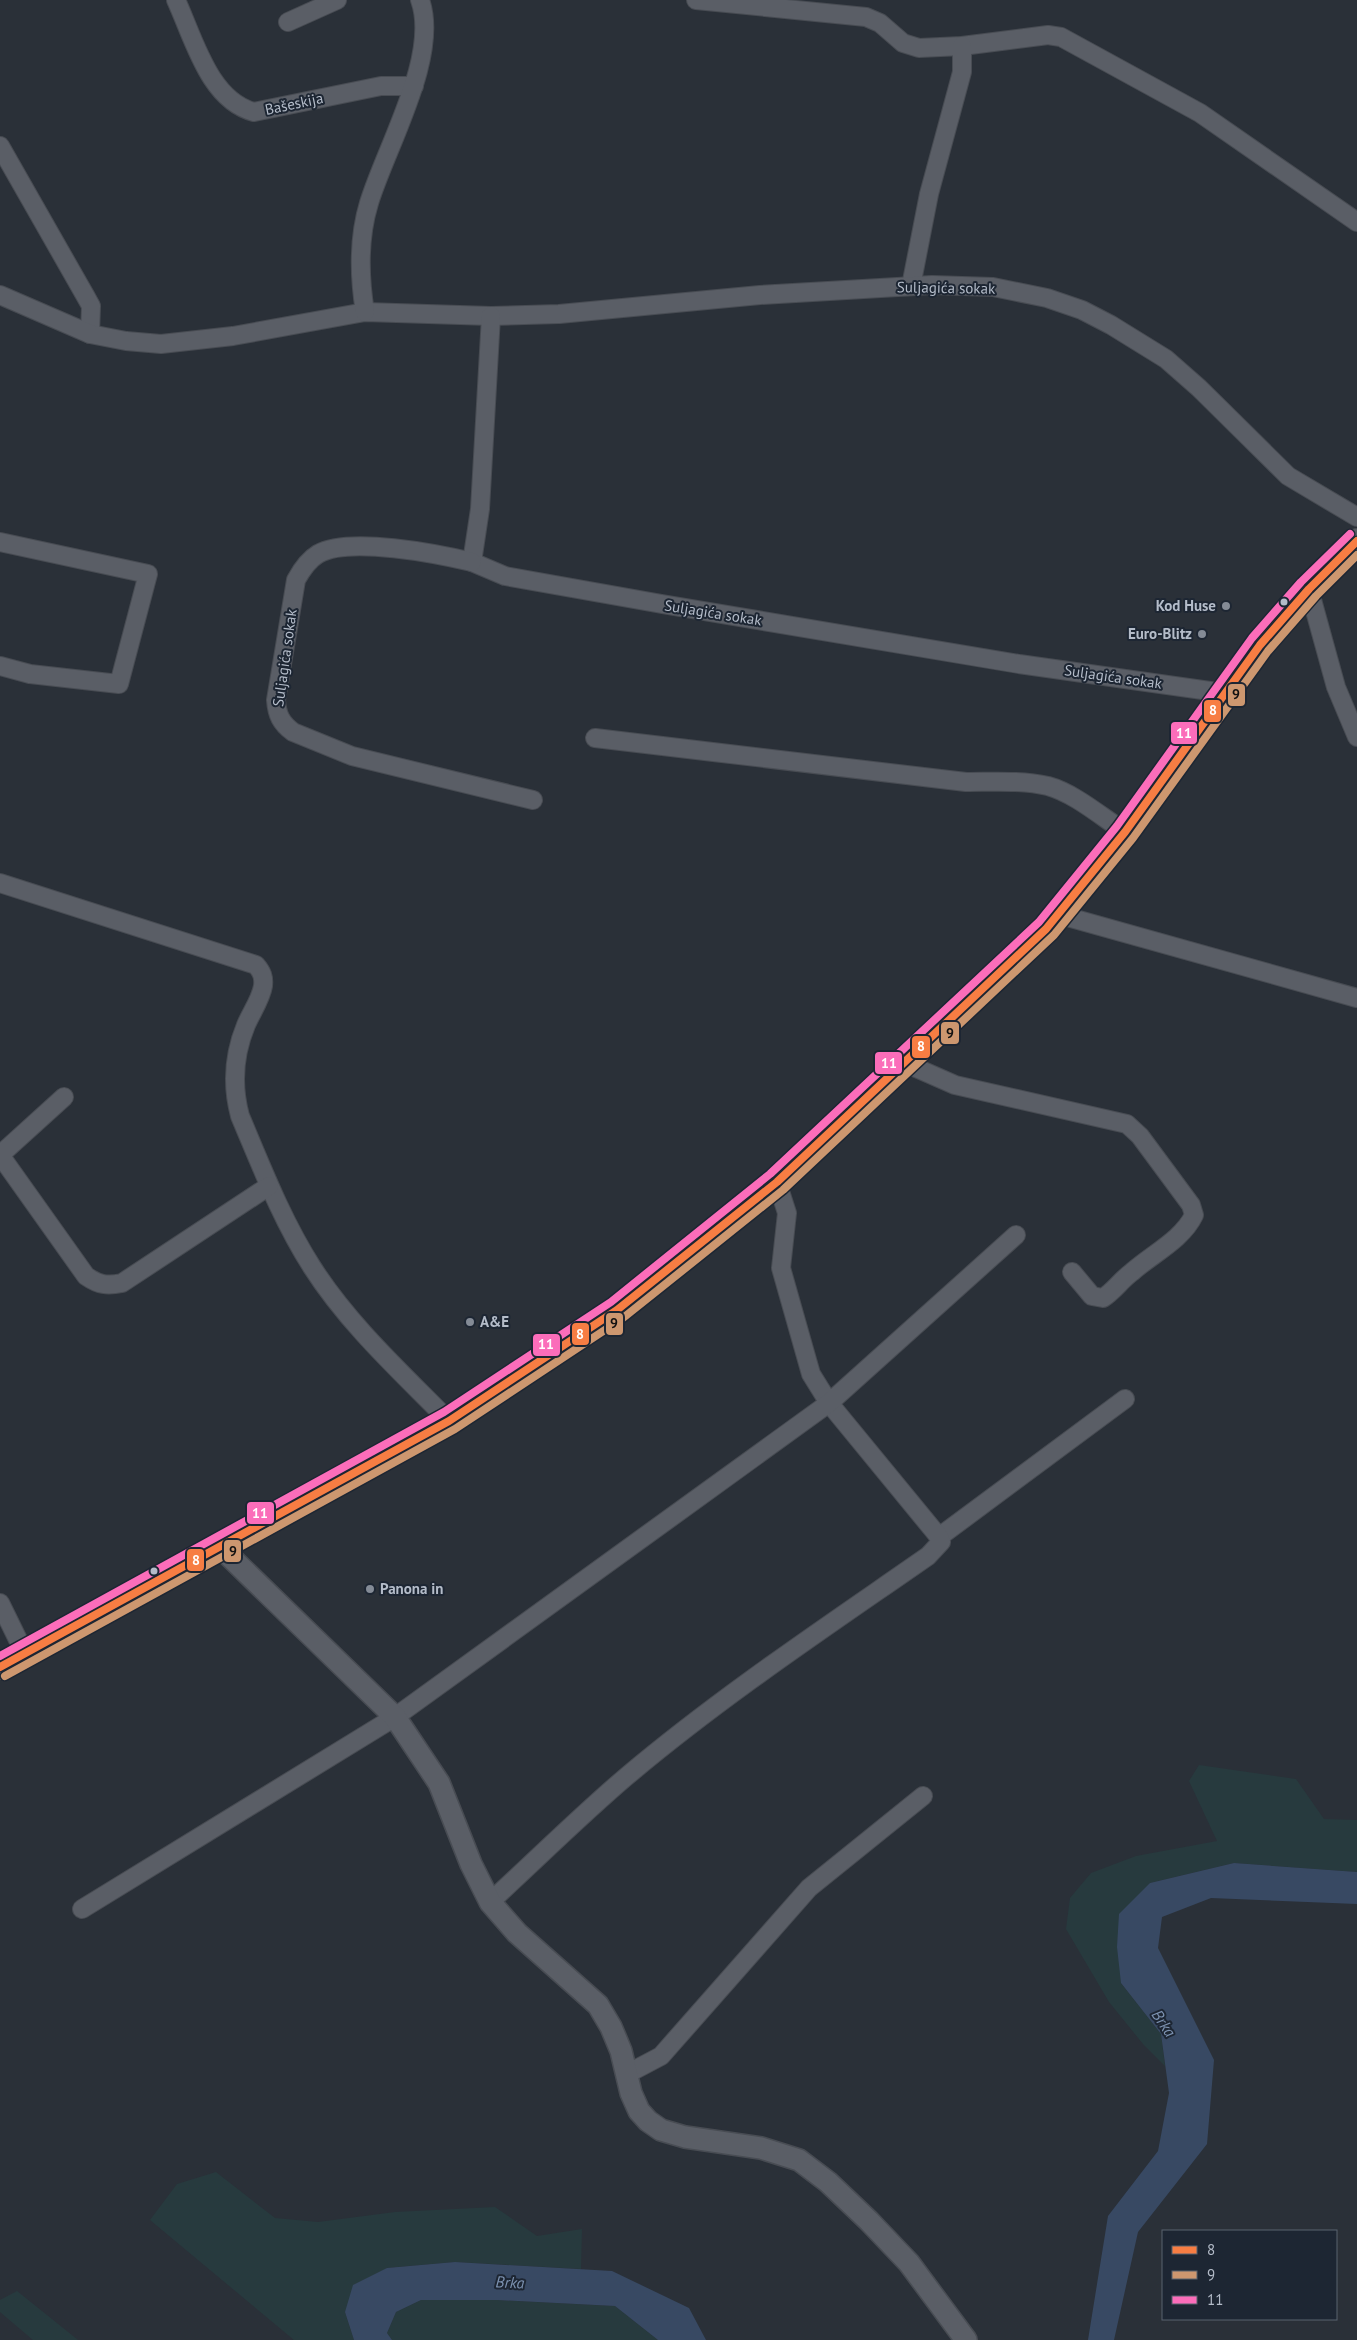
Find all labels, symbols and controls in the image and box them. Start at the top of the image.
street label: Bašeskija [263,88,325,119]
street label: Suljagića sokak [897,277,996,298]
street label: Suljagića sokak [663,595,764,630]
place label: Kod Huse [1156,596,1216,615]
unlabelled marker [1279,597,1289,607]
marker: Kod Huse [1220,600,1232,612]
street label: Suljagića sokak [268,607,301,708]
place label: Euro-Blitz [1128,624,1192,643]
marker: Euro-Blitz [1196,628,1208,640]
street label: Suljagića sokak [1063,660,1164,693]
line badge: 9 [1227,683,1246,707]
text: 9 [1232,685,1240,703]
line badge: 8 [1203,699,1222,723]
text: 8 [1209,701,1217,719]
line badge: 11 [1170,721,1198,745]
text: 11 [1176,724,1192,742]
line badge: 9 [940,1021,960,1045]
text: 9 [946,1024,954,1042]
line badge: 8 [911,1035,931,1059]
text: 8 [917,1037,925,1055]
line badge: 11 [874,1051,903,1075]
text: 11 [881,1054,897,1072]
place label: A&E [480,1312,509,1331]
line badge: 9 [605,1312,624,1336]
text: 9 [610,1314,618,1332]
marker: A&E [464,1316,476,1328]
line badge: 8 [571,1322,590,1346]
text: 8 [576,1325,584,1343]
line badge: 11 [532,1333,561,1357]
text: 11 [538,1335,554,1353]
line badge: 11 [246,1501,275,1525]
text: 11 [252,1504,268,1522]
line badge: 9 [223,1539,242,1563]
text: 9 [229,1542,237,1560]
line badge: 8 [186,1548,205,1572]
text: 8 [192,1551,200,1569]
unlabelled marker [149,1566,159,1576]
place label: Panona in [380,1579,443,1598]
marker: Panona in [364,1583,376,1595]
water label: Brka [1148,2006,1180,2041]
legend [1162,2230,1337,2320]
text: 8 [1207,2240,1215,2259]
text: 9 [1207,2265,1215,2284]
water label: Brka [495,2271,525,2293]
text: 11 [1207,2290,1223,2309]

